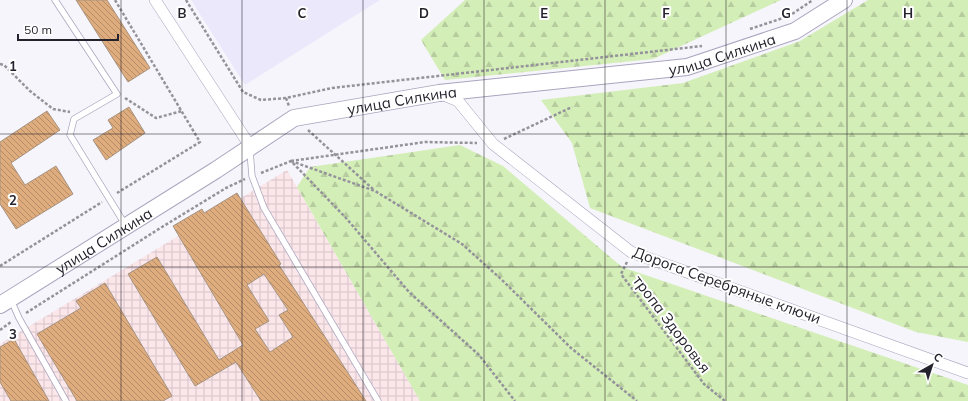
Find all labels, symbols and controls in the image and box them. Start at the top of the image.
text: B [178,5,187,21]
text: C [298,5,307,21]
text: D [419,5,429,21]
text: E [540,5,548,21]
text: F [662,5,670,21]
text: G [781,5,791,21]
text: H [903,5,913,21]
scale bar [18,16,118,42]
text: 50 m [24,22,52,37]
street label: улица Силкина [668,29,778,78]
text: 1 [9,58,17,74]
street label: улица Силкина [346,82,458,118]
text: 2 [9,192,17,208]
street label: улица Силкина [51,203,155,278]
street label: Дорога Серебряные ключи [630,242,824,328]
street label: тропа Здоровья [629,271,715,377]
text: 3 [9,326,17,342]
north arrow [912,345,952,385]
text: С [931,349,946,365]

